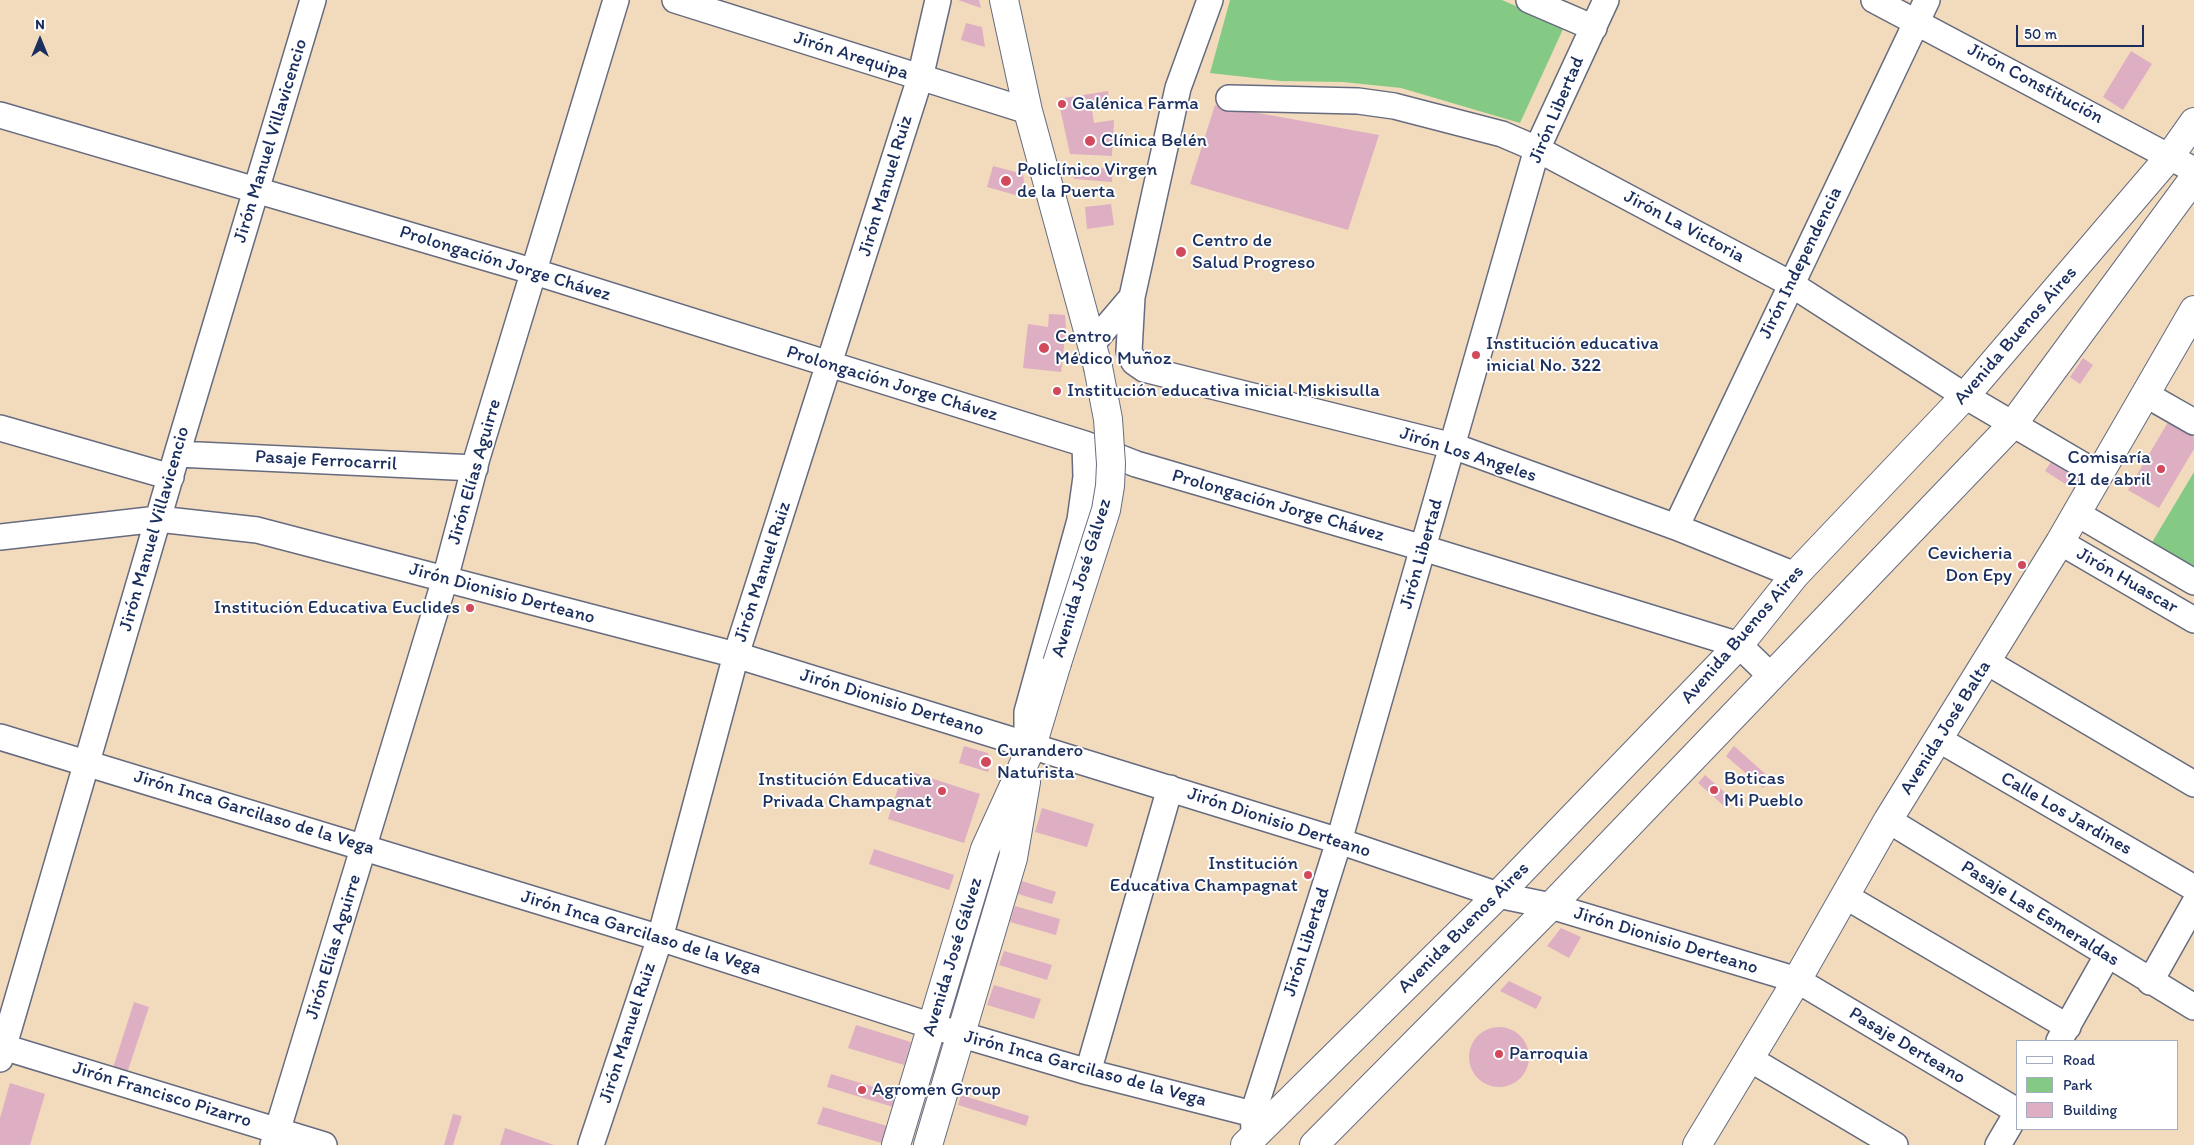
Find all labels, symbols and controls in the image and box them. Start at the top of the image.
north arrow [15,15,65,65]
scale bar [2019,15,2146,47]
text: N [35,16,45,33]
text: 50 m [2024,25,2057,43]
street label: Jirón Arequipa [791,27,911,85]
street label: Jirón Manuel Villavicencio [229,36,313,246]
street label: Jirón Constitución [1963,39,2107,129]
street label: Jirón Libertad [1524,53,1590,167]
place label: Galénica Farma [1072,93,1199,115]
marker: Galénica Farma [1056,98,1068,110]
street label: Jirón Manuel Ruiz [854,113,918,259]
place label: Clínica Belén [1101,130,1207,152]
marker: Clínica Belén [1083,134,1097,148]
place label: Policlínico Virgen de la Puerta [1017,159,1157,203]
marker: Policlínico Virgen de la Puerta [999,174,1013,188]
street label: Jirón Independencia [1754,183,1848,343]
street label: Jirón La Victoria [1620,186,1748,268]
street label: Prolongación Jorge Chávez [396,221,614,307]
place label: Centro de Salud Progreso [1192,230,1315,274]
marker: Centro de Salud Progreso [1174,245,1188,259]
street label: Avenida Buenos Aires [1950,262,2082,410]
place label: Centro Médico Muñoz [1055,326,1172,370]
place label: Institución educativa inicial No. 322 [1486,333,1659,377]
street label: Prolongación Jorge Chávez [783,341,1001,427]
marker: Centro Médico Muñoz [1037,341,1051,355]
marker: Institución educativa inicial No. 322 [1470,349,1482,361]
place label: Institución educativa inicial Miskisulla [1067,380,1380,402]
marker: Institución educativa inicial Miskisulla [1051,385,1063,397]
street label: Jirón Elías Aguirre [443,397,507,547]
street label: Jirón Los Angeles [1397,422,1539,488]
street label: Jirón Manuel Villavicencio [115,424,195,634]
street label: Pasaje Ferrocarril [254,446,398,476]
place label: Comisaría 21 de abril [2067,447,2151,491]
marker: Comisaría 21 de abril [2155,463,2167,475]
street label: Prolongación Jorge Chávez [1169,465,1387,547]
street label: Avenida José Gálvez [1047,496,1117,660]
street label: Jirón Libertad [1395,496,1449,612]
street label: Jirón Manuel Ruiz [730,499,796,645]
place label: Cevicheria Don Epy [1927,543,2012,587]
street label: Jirón Huascar [2072,543,2182,619]
street label: Jirón Dionisio Derteano [407,558,597,630]
marker: Cevicheria Don Epy [2016,559,2028,571]
street label: Avenida Buenos Aires [1677,561,1809,709]
place label: Institución Educativa Euclides [214,597,460,619]
marker: Institución Educativa Euclides [464,602,476,614]
street label: Avenida José Balta [1896,657,1996,799]
street label: Jirón Dionisio Derteano [797,664,987,742]
place label: Curandero Naturista [997,740,1083,784]
marker: Curandero Naturista [979,755,993,769]
street label: Jirón Inca Garcilaso de la Vega [131,766,377,860]
street label: Calle Los Jardines [1996,767,2136,861]
place label: Boticas Mi Pueblo [1724,768,1803,812]
place label: Institución Educativa Privada Champagnat [758,769,932,813]
street label: Jirón Dionisio Derteano [1184,783,1374,863]
marker: Boticas Mi Pueblo [1708,784,1720,796]
marker: Institución Educativa Privada Champagnat [936,785,948,797]
place label: Institución Educativa Champagnat [1110,853,1298,897]
street label: Pasaje Las Esmeraldas [1957,856,2123,972]
street label: Avenida Buenos Aires [1394,858,1534,998]
marker: Institución Educativa Champagnat [1302,869,1314,881]
street label: Jirón Elías Aguirre [301,872,367,1022]
street label: Avenida José Gálvez [918,875,988,1039]
street label: Jirón Libertad [1279,884,1335,1000]
street label: Jirón Inca Garcilaso de la Vega [518,886,764,980]
street label: Jirón Dionisio Derteano [1571,902,1761,980]
street label: Jirón Manuel Ruiz [595,960,661,1106]
street label: Pasaje Derteano [1845,1002,1969,1090]
street label: Jirón Inca Garcilaso de la Vega [961,1026,1209,1112]
legend [2016,1040,2179,1130]
place label: Parroquia [1509,1043,1588,1065]
marker: Parroquia [1493,1048,1505,1060]
text: Road [2063,1051,2095,1069]
street label: Jirón Francisco Pizarro [70,1057,254,1133]
text: Park [2063,1076,2093,1094]
place label: Agromen Group [872,1079,1001,1101]
marker: Agromen Group [856,1084,868,1096]
text: Building [2063,1101,2117,1119]

